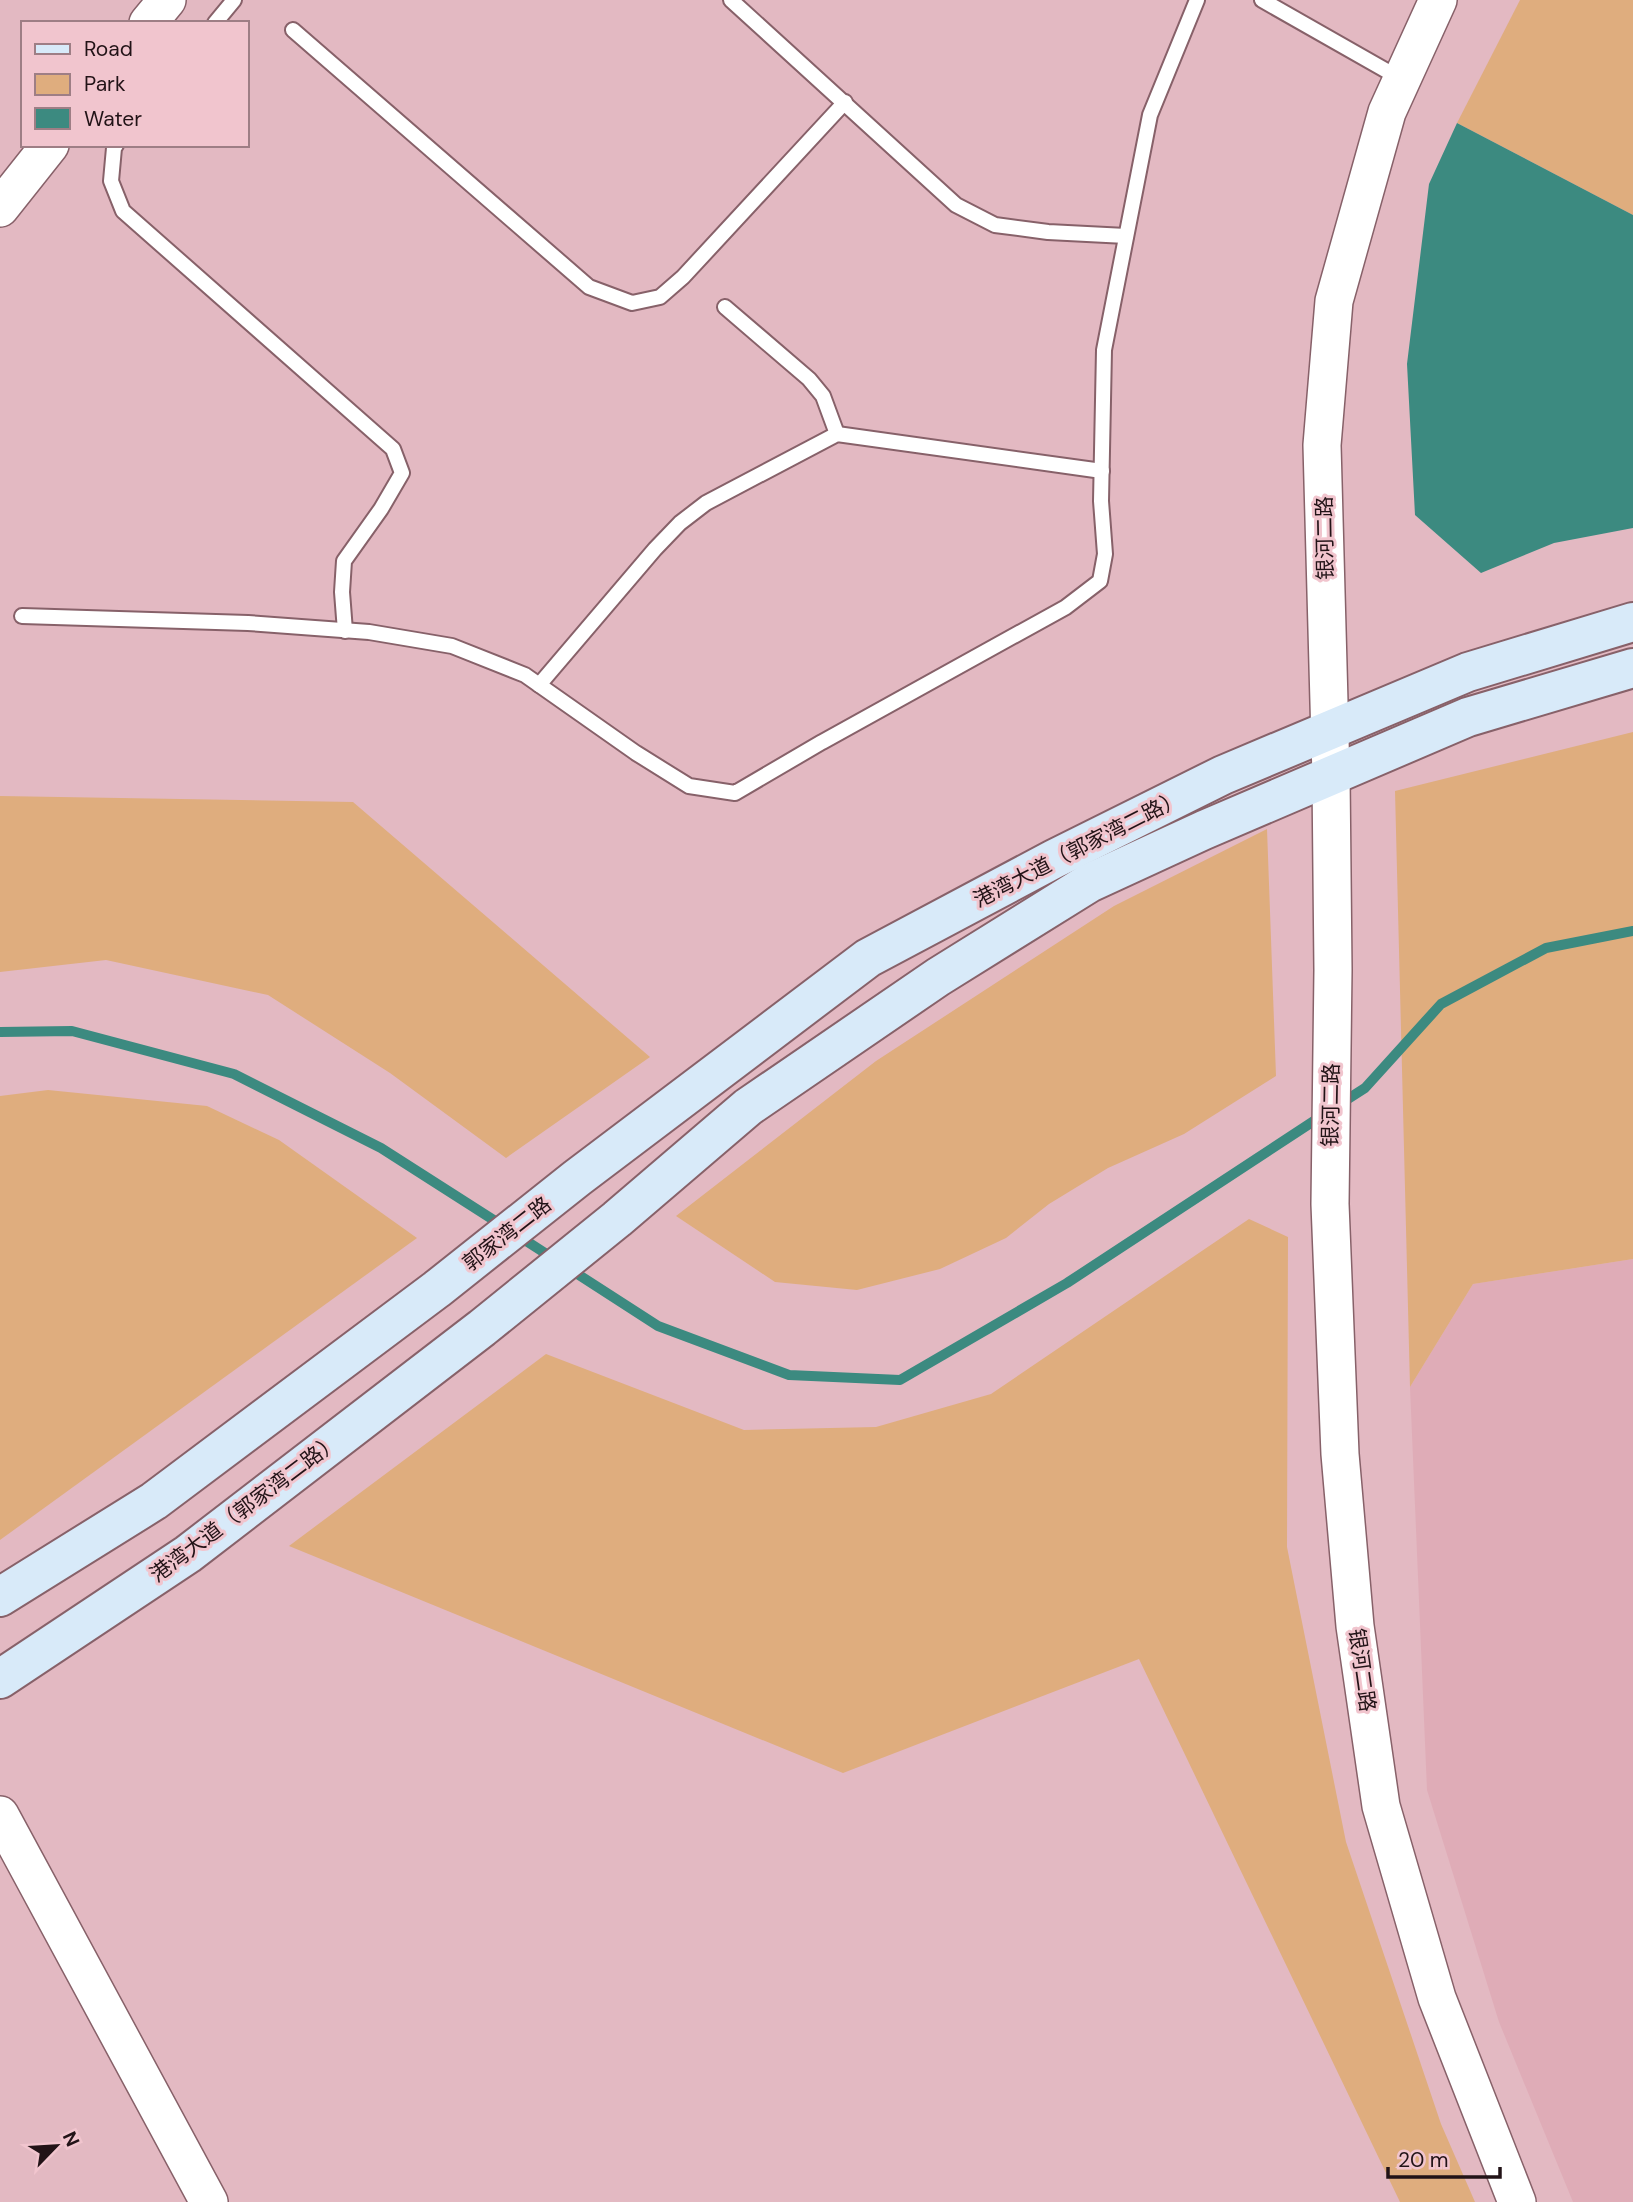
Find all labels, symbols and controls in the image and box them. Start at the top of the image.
legend [21,21,248,147]
text: Road [84,35,133,63]
text: Park [84,70,126,98]
text: Water [84,105,142,133]
street label: 银河二路 [1310,496,1340,580]
street label: 港湾大道（郭家湾二路） [969,784,1187,914]
street label: 银河二路 [1316,1063,1346,1147]
street label: 郭家湾二路 [457,1191,557,1277]
street label: 港湾大道（郭家湾二路） [144,1427,346,1589]
street label: 银河二路 [1342,1626,1382,1714]
north arrow [21,2111,91,2181]
text: N [57,2127,85,2151]
scale bar [1388,2136,1500,2180]
text: 20 m [1398,2146,1449,2174]

